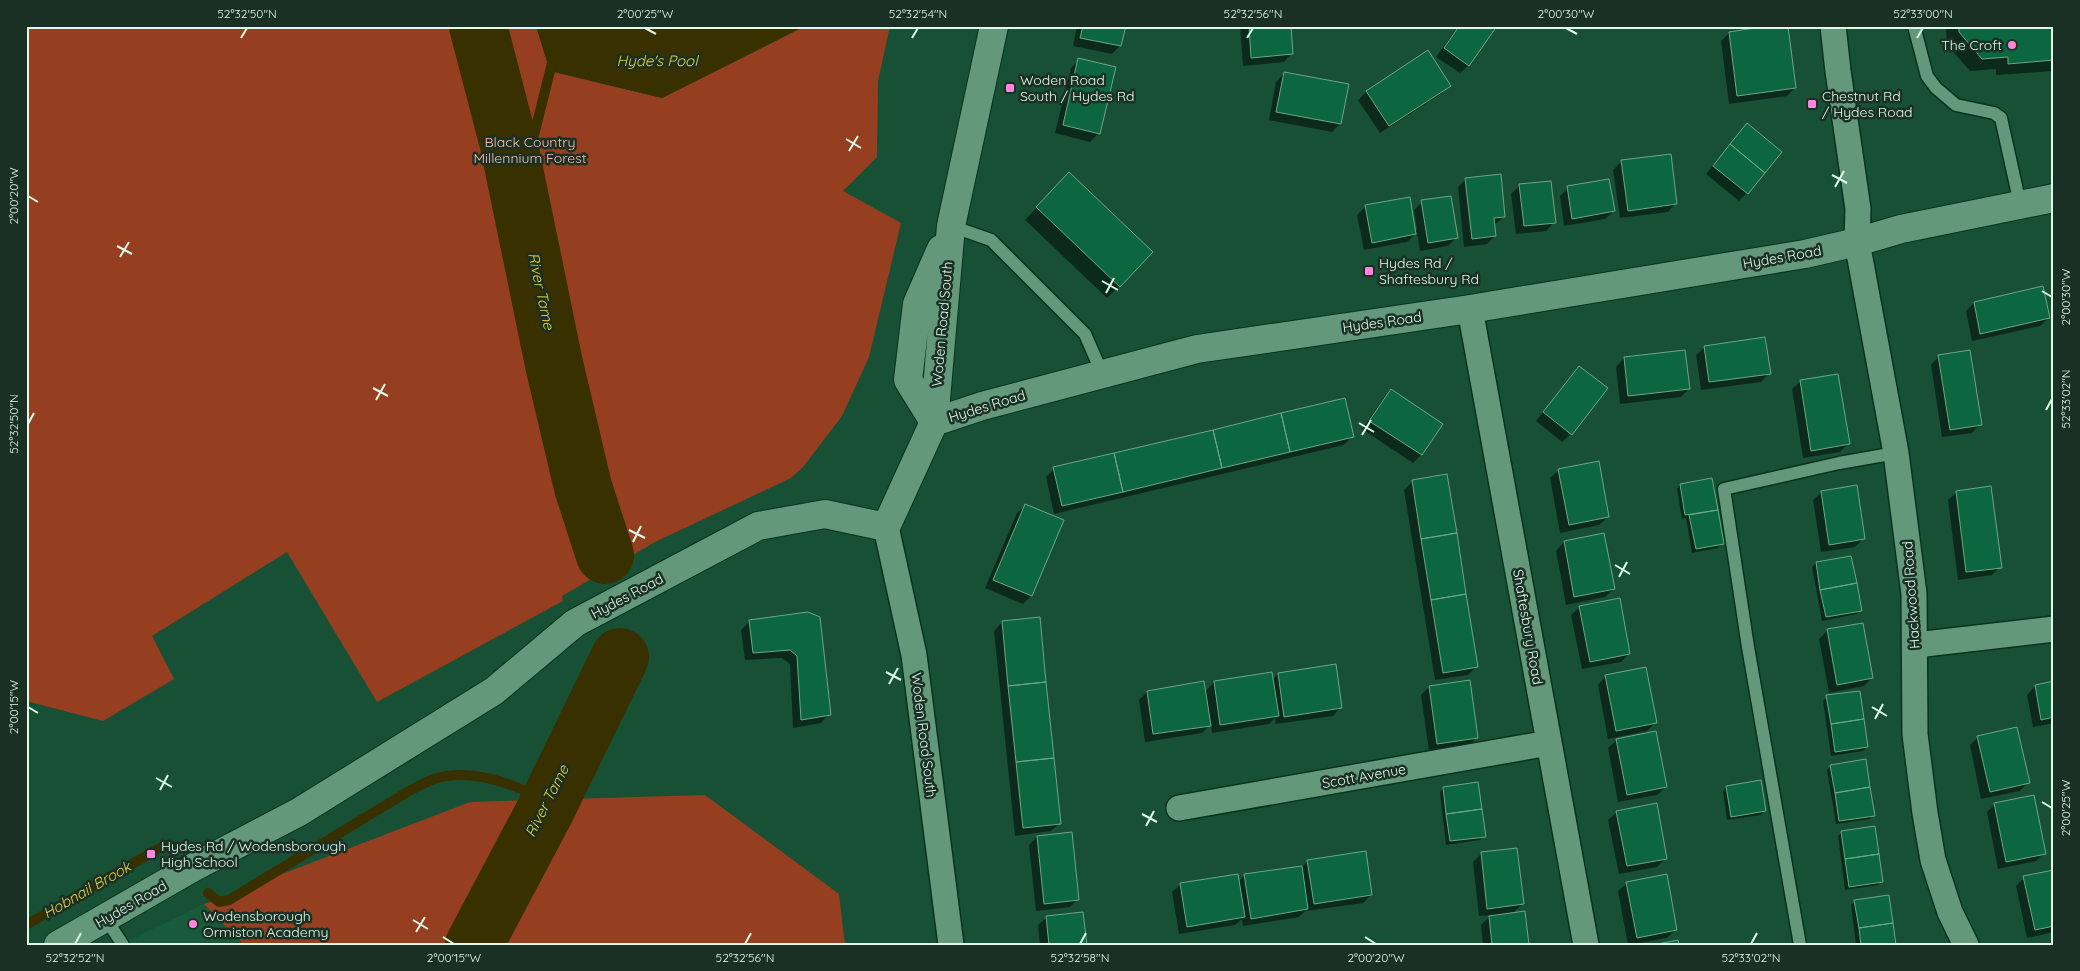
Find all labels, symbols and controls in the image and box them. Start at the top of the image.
text: 52°32'50"N [217,6,277,21]
text: 2°00'25"W [617,6,674,21]
text: 52°32'54"N [889,6,947,21]
text: 52°32'56"N [1224,6,1282,21]
text: 2°00'30"W [1538,6,1595,21]
text: 52°33'00"N [1893,6,1953,21]
place label: The Croft [1941,36,2002,54]
marker: The Croft [2006,39,2018,51]
water label: Hyde's Pool [616,51,699,70]
place label: Woden Road South / Hydes Rd [1020,71,1134,105]
marker: Woden Road South / Hydes Rd [1004,82,1016,94]
place label: Chestnut Rd / Hydes Road [1822,87,1913,121]
marker: Chestnut Rd / Hydes Road [1806,98,1818,110]
park label: Black Country Millennium Forest [474,133,587,167]
text: 2°00'20"W [6,167,21,225]
street label: Hydes Road [1741,241,1823,273]
water label: River Tame [524,251,559,332]
place label: Hydes Rd / Shaftesbury Rd [1379,254,1479,288]
street label: Woden Road South [928,261,956,387]
marker: Hydes Rd / Shaftesbury Rd [1363,265,1375,277]
text: 2°00'30"W [2058,268,2073,325]
street label: Hydes Road [1341,308,1423,336]
text: 52°33'02"N [2058,369,2073,429]
street label: Hydes Road [946,386,1028,426]
text: 52°32'50"N [6,394,21,454]
street label: Hackwood Road [1898,541,1924,649]
street label: Shaftesbury Road [1509,568,1547,686]
street label: Hydes Road [588,569,666,623]
street label: Woden Road South [907,672,941,798]
text: 2°00'15"W [6,679,21,734]
street label: Scott Avenue [1321,760,1407,792]
water label: River Tame [520,761,573,840]
text: 2°00'25"W [2058,779,2073,836]
place label: Hydes Rd / Wodensborough High School [161,837,346,871]
marker: Hydes Rd / Wodensborough High School [145,848,157,860]
water label: Hobnail Brook [39,856,136,923]
street label: Hydes Road [92,876,170,932]
place label: Wodensborough Ormiston Academy [203,907,328,941]
marker: Wodensborough Ormiston Academy [187,918,199,930]
text: 52°32'52"N [46,950,104,965]
text: 2°00'15"W [427,950,482,965]
text: 52°32'56"N [716,950,774,965]
text: 52°32'58"N [1051,950,1109,965]
text: 2°00'20"W [1347,950,1405,965]
text: 52°33'02"N [1721,950,1781,965]

